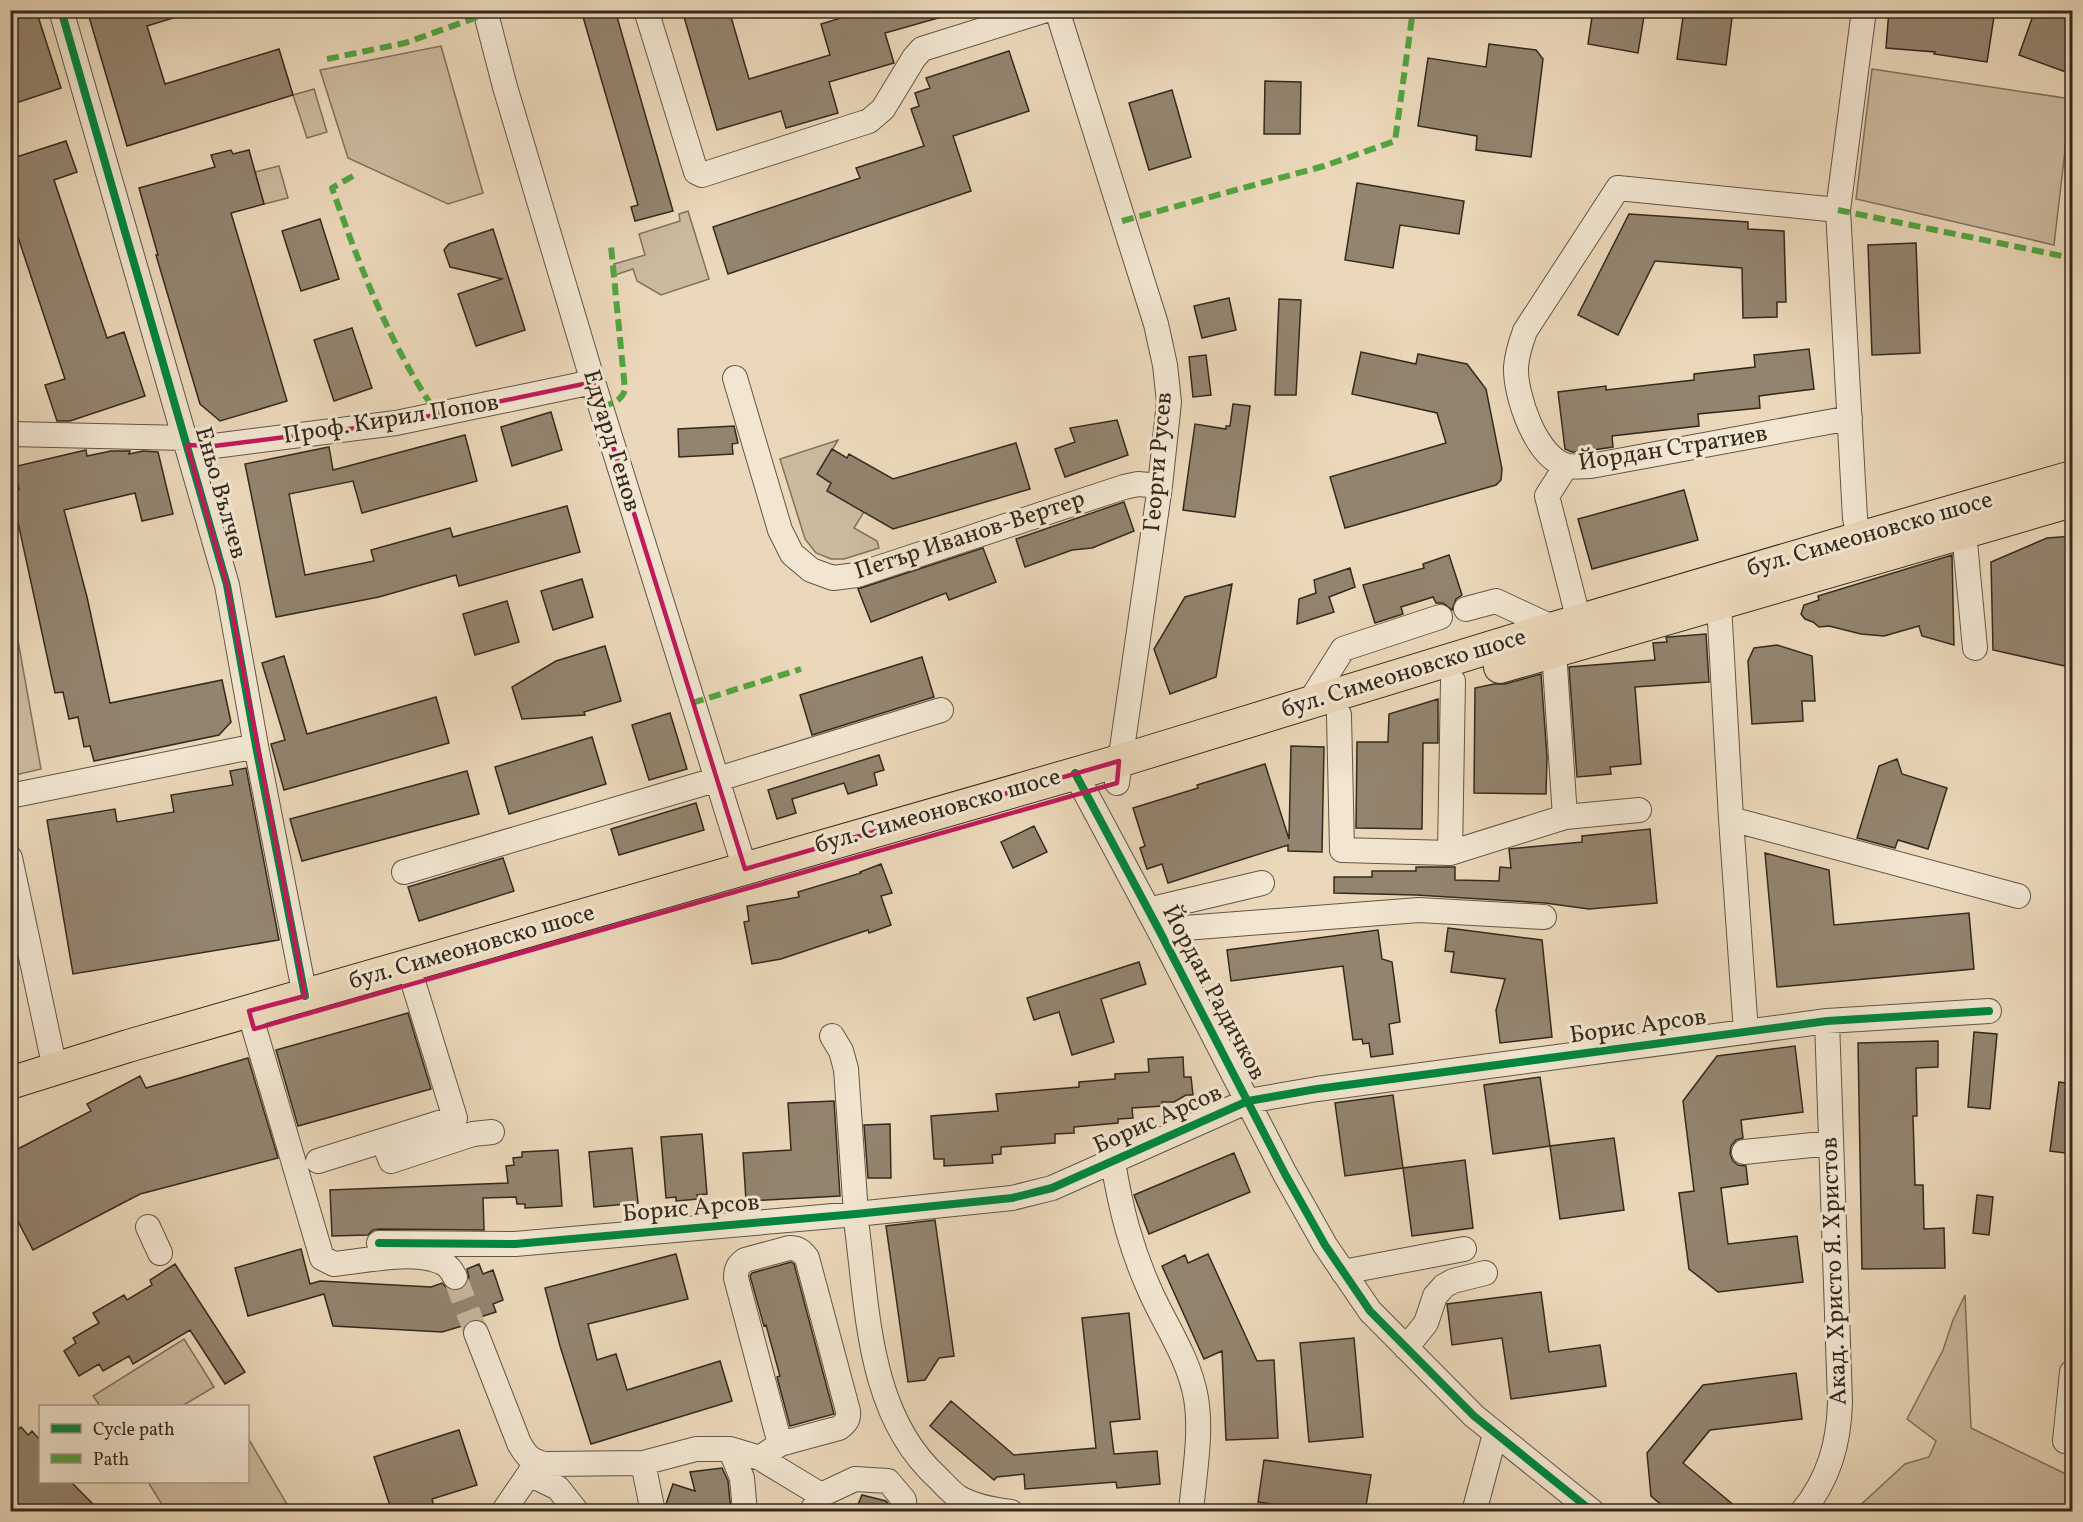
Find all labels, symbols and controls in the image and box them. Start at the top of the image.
street label: Едуард Генов [573,366,649,516]
street label: Проф. Кирил Попов [281,386,501,454]
street label: Георги Русев [1136,391,1182,533]
street label: Йордан Стратиев [1576,417,1770,481]
street label: Еньо Вълчев [185,423,255,563]
street label: Петър Иванов-Вертер [850,483,1090,589]
street label: бул. Симеоновско шосе [1743,484,1997,586]
street label: бул. Симеоновско шосе [1277,621,1531,727]
street label: бул. Симеоновско шосе [811,761,1065,863]
street label: бул. Симеоновско шосе [345,897,599,999]
street label: Йордан Радичков [1152,899,1274,1087]
street label: Борис Арсов [1567,1001,1709,1053]
street label: Борис Арсов [1088,1076,1228,1164]
street label: Акад. Христо Я. Христов [1813,1136,1857,1406]
street label: Борис Арсов [621,1186,761,1232]
legend [39,1405,249,1483]
text: Cycle path [93,1418,175,1443]
text: Path [93,1448,129,1473]

